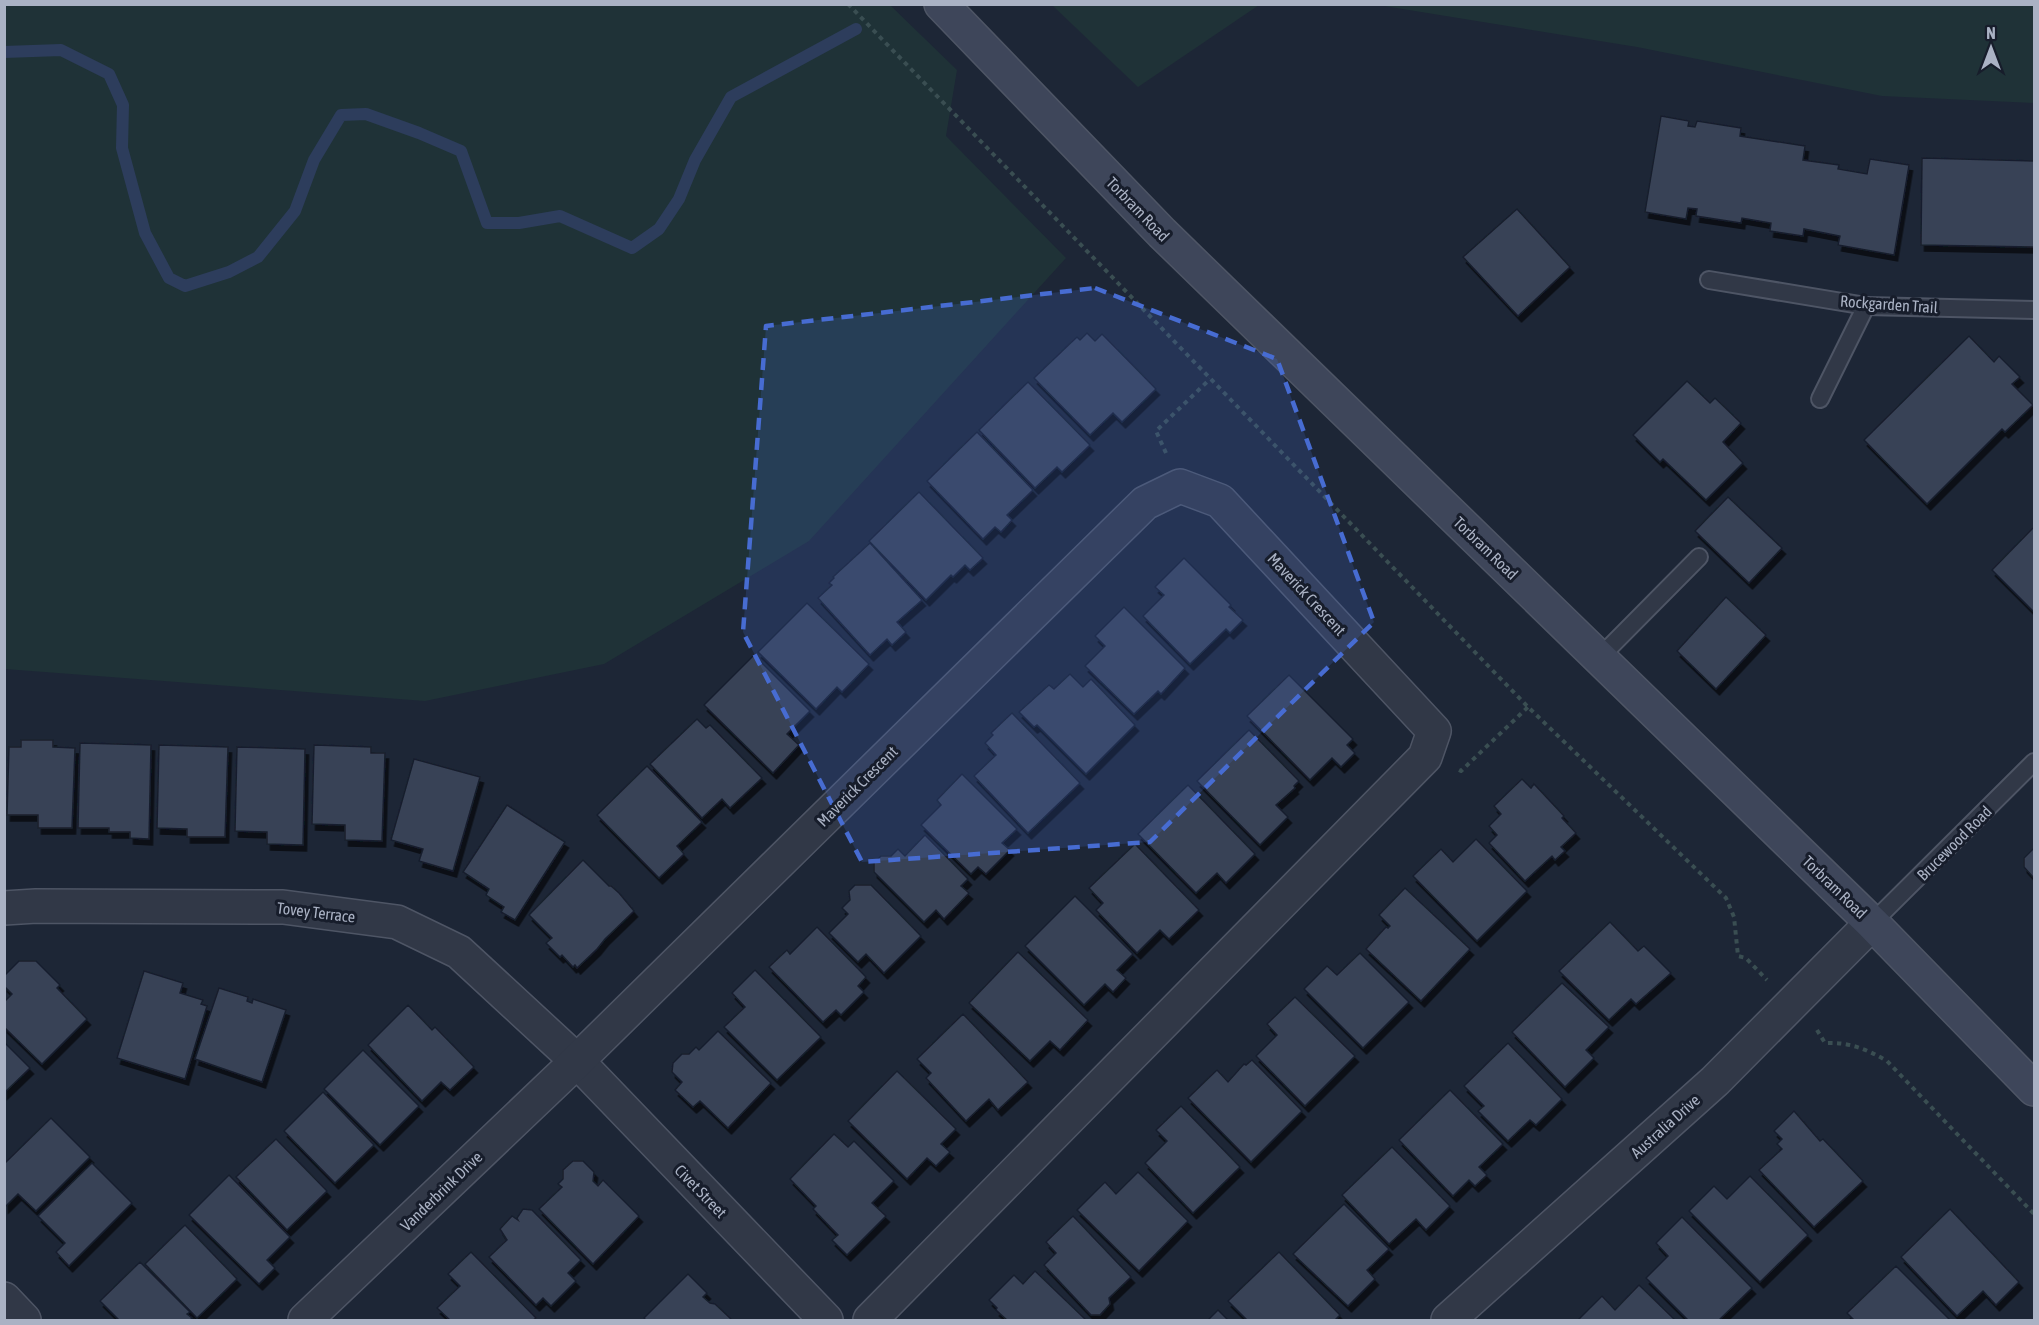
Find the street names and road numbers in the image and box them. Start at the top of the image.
street label: Torbram Road [1103,173,1173,245]
street label: Rockgarden Trail [1840,292,1939,317]
street label: Torbram Road [1450,513,1522,583]
street label: Maverick Crescent [1264,549,1350,639]
street label: Maverick Crescent [813,742,901,830]
street label: Brucewood Road [1913,802,1995,884]
street label: Torbram Road [1799,852,1871,922]
street label: Tovey Terrace [276,898,356,927]
street label: Australia Drive [1627,1090,1703,1162]
street label: Vanderbrink Drive [397,1148,485,1234]
street label: Civet Street [671,1161,731,1221]

